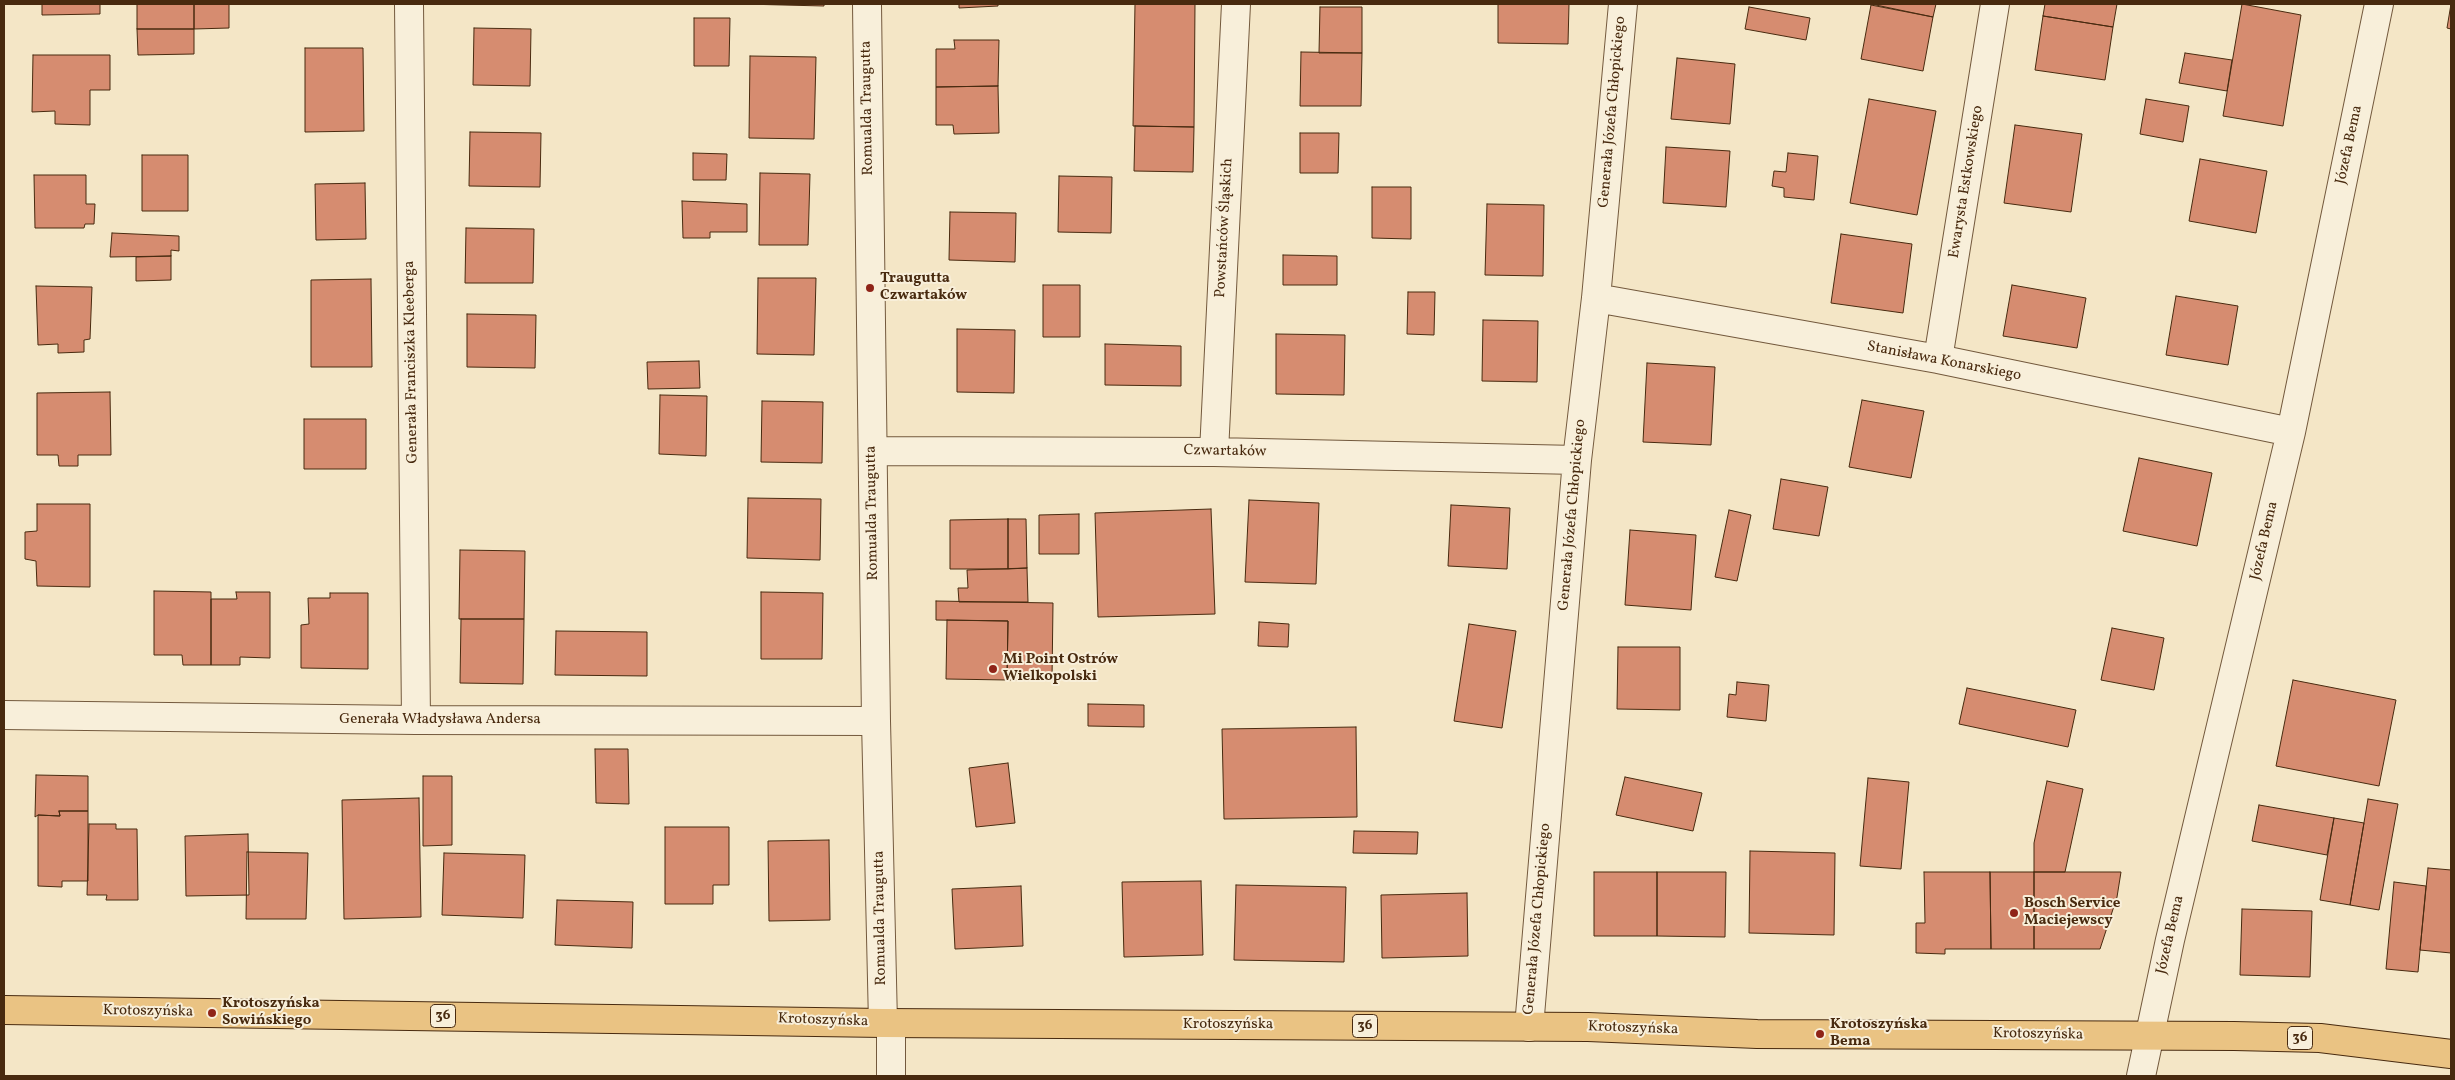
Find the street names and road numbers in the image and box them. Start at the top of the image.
street label: Generała Józefa Chłopickiego [1596,16,1630,208]
street label: Romualda Traugutta [858,40,878,176]
street label: Ewarysta Estkowskiego [1946,104,1988,260]
street label: Józefa Bema [2333,104,2367,186]
street label: Powstańców Śląskich [1212,158,1238,298]
street label: Generała Franciszka Kleeberga [401,260,423,464]
street label: Stanisława Konarskiego [1865,338,2023,386]
street label: Generała Józefa Chłopickiego [1556,419,1590,611]
street label: Czwartaków [1183,442,1267,462]
street label: Romualda Traugutta [863,445,883,581]
street label: Józefa Bema [2247,500,2283,582]
street label: Generała Władysława Andersa [339,711,541,729]
street label: Generała Józefa Chłopickiego [1521,823,1555,1015]
street label: Romualda Traugutta [871,850,891,986]
street label: Józefa Bema [2153,894,2189,976]
street label: Krotoszyńska [103,1002,193,1022]
road number: 36 [430,1004,456,1028]
street label: Krotoszyńska [777,1010,869,1032]
road number: 36 [1352,1014,1378,1038]
street label: Krotoszyńska [1183,1016,1273,1034]
street label: Krotoszyńska [1587,1018,1679,1040]
street label: Krotoszyńska [1993,1025,2083,1045]
road number: 36 [2288,1026,2312,1050]

